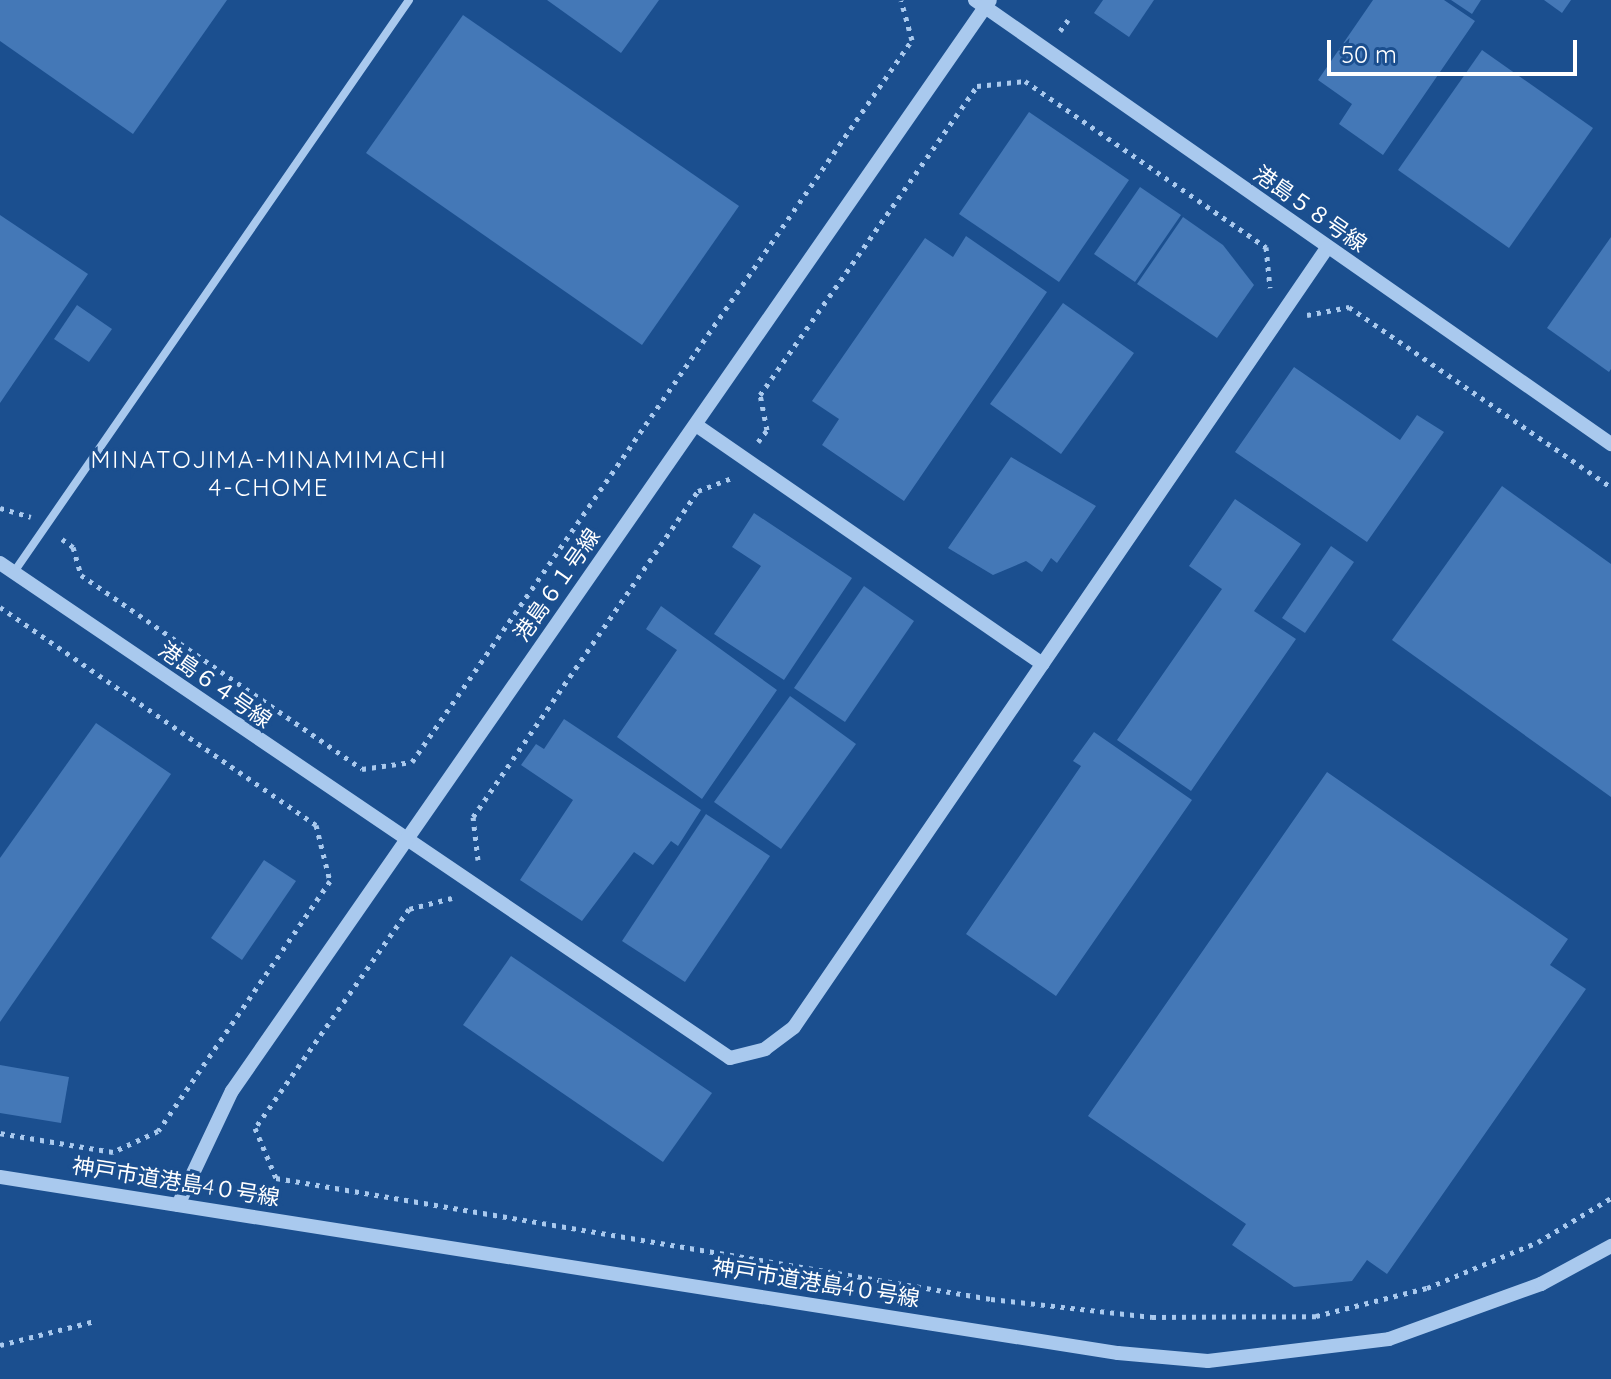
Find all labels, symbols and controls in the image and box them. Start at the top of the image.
scale bar [1331,24,1581,74]
text: 50 m [1341,39,1397,69]
street label: 港島５８号線 [1248,160,1372,258]
district label: MINATOJIMA-MINAMIMACHI 4-CHOME [90,446,448,502]
street label: 港島６１号線 [508,523,606,647]
street label: 港島６４号線 [153,636,277,734]
street label: 神戸市道港島4０号線 [70,1153,282,1211]
street label: 神戸市道港島4０号線 [710,1254,922,1312]

